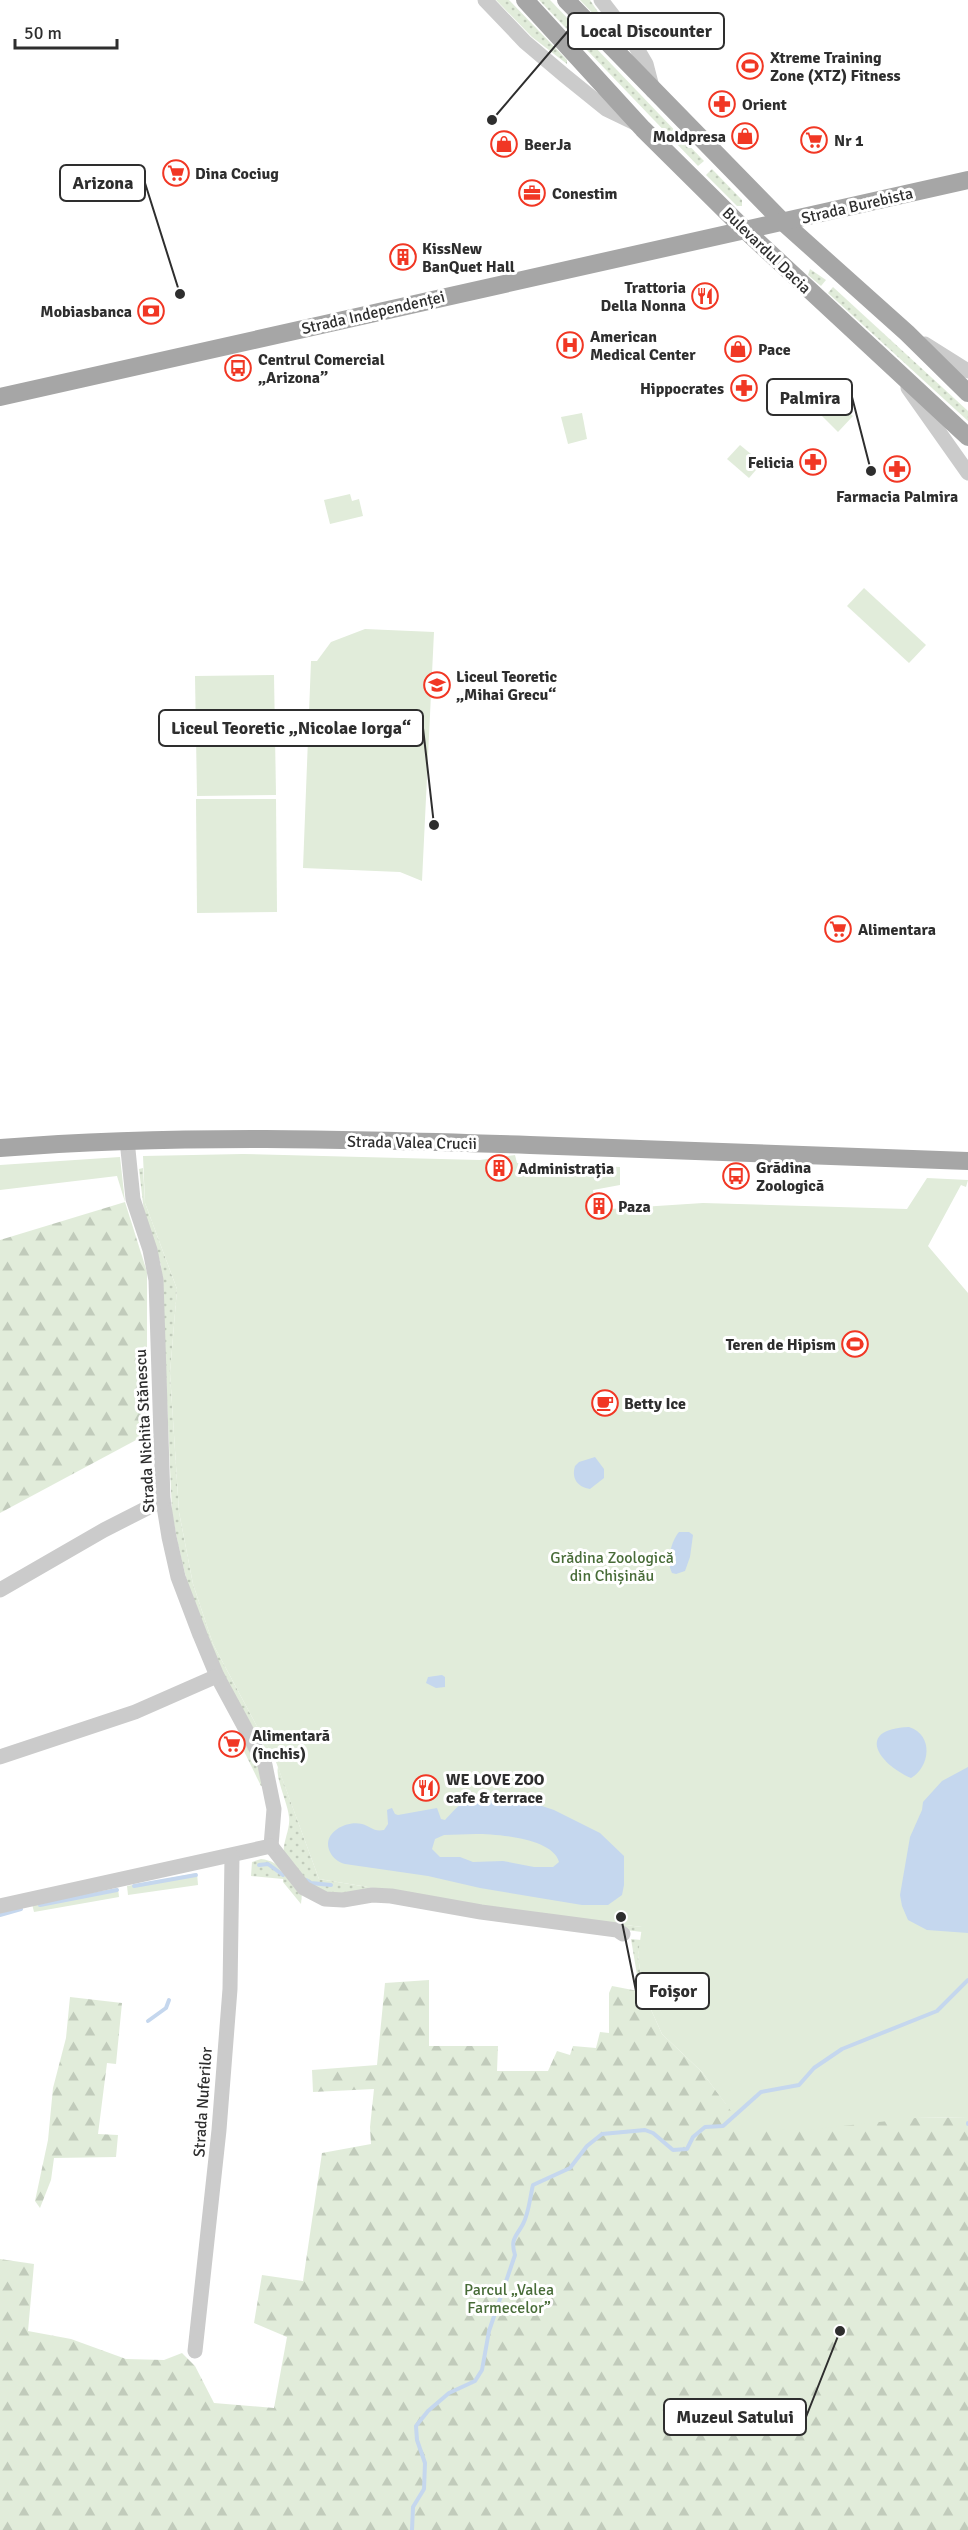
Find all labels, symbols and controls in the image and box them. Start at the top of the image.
scale bar [15,12,117,50]
callout: Local Discounter [568,13,724,49]
text: Local Discounter [580,20,713,42]
text: 50 m [24,22,62,44]
place label: Xtreme Training Zone (XTZ) Fitness [770,48,901,86]
sports icon: Xtreme Training Zone (XTZ) Fitness [735,51,765,81]
pharmacy icon: Orient [707,89,737,119]
place label: Orient [742,95,787,115]
shop icon: Moldpresa [730,121,760,151]
supermarket icon: Nr 1 [799,125,829,155]
place label: Moldpresa [653,127,726,147]
shop icon: BeerJa [489,129,519,159]
place label: Nr 1 [834,131,864,151]
place label: BeerJa [524,135,571,155]
supermarket icon: Dina Cociug [161,158,191,188]
place label: Dina Cociug [195,164,279,184]
callout: Arizona [60,165,145,201]
text: Arizona [73,172,133,194]
office icon: Conestim [517,178,547,208]
street label: Strada Burebista [799,183,915,229]
place label: Conestim [552,184,618,204]
street label: Bulevardul Dacia [718,203,815,298]
place label: KissNew BanQuet Hall [422,239,515,277]
building icon: KissNew BanQuet Hall [388,242,418,272]
place label: Trattoria Della Nonna [601,278,686,316]
restaurant icon: Trattoria Della Nonna [690,281,720,311]
street label: Strada Independenței [300,287,447,339]
bank icon: Mobiasbanca [136,296,166,326]
place label: Mobiasbanca [40,302,132,322]
place label: American Medical Center [590,327,696,365]
hospital icon: American Medical Center [555,330,585,360]
shop icon: Pace [723,334,753,364]
place label: Pace [758,340,791,360]
place label: Centrul Comercial „Arizona” [258,350,385,388]
bus stop icon: Centrul Comercial „Arizona” [223,353,253,383]
pharmacy icon: Hippocrates [729,373,759,403]
place label: Hippocrates [640,379,724,399]
callout: Palmira [767,379,852,415]
text: Palmira [779,387,841,409]
pharmacy icon: Felicia [798,447,828,477]
place label: Felicia [748,453,794,473]
pharmacy icon: Farmacia Palmira [882,454,912,484]
place label: Farmacia Palmira [836,487,958,507]
place label: Liceul Teoretic „Mihai Grecu“ [456,667,558,705]
school or university icon: Liceul Teoretic „Mihai Grecu“ [422,670,452,700]
callout: Liceul Teoretic „Nicolae Iorga“ [159,710,423,746]
text: Liceul Teoretic „Nicolae Iorga“ [171,717,411,739]
supermarket icon: Alimentara [823,914,853,944]
place label: Alimentara [858,920,936,940]
street label: Strada Valea Crucii [347,1132,477,1154]
building icon: Administrația [484,1153,514,1183]
place label: Grădina Zoologică [756,1158,824,1196]
place label: Administrația [518,1159,614,1179]
bus stop icon: Grădina Zoologică [721,1161,751,1191]
building icon: Paza [584,1191,614,1221]
place label: Paza [618,1197,651,1217]
sports icon: Teren de Hipism [840,1329,870,1359]
place label: Teren de Hipism [726,1335,836,1355]
street label: Strada Nichita Stănescu [131,1349,159,1513]
cafe icon: Betty Ice [590,1388,620,1418]
place label: Betty Ice [624,1394,686,1414]
park label: Grădina Zoologică din Chișinău [550,1548,674,1586]
place label: Alimentară (închis) [252,1726,330,1764]
supermarket icon: Alimentară (închis) [217,1729,247,1759]
place label: WE LOVE ZOO cafe & terrace [446,1770,545,1808]
restaurant icon: WE LOVE ZOO cafe & terrace [411,1773,441,1803]
callout: Foișor [636,1973,709,2009]
text: Foișor [649,1980,698,2002]
street label: Strada Nuferilor [189,2046,217,2158]
park label: Parcul „Valea Farmecelor” [464,2280,554,2318]
callout: Muzeul Satului [664,2399,806,2435]
text: Muzeul Satului [676,2406,794,2428]

